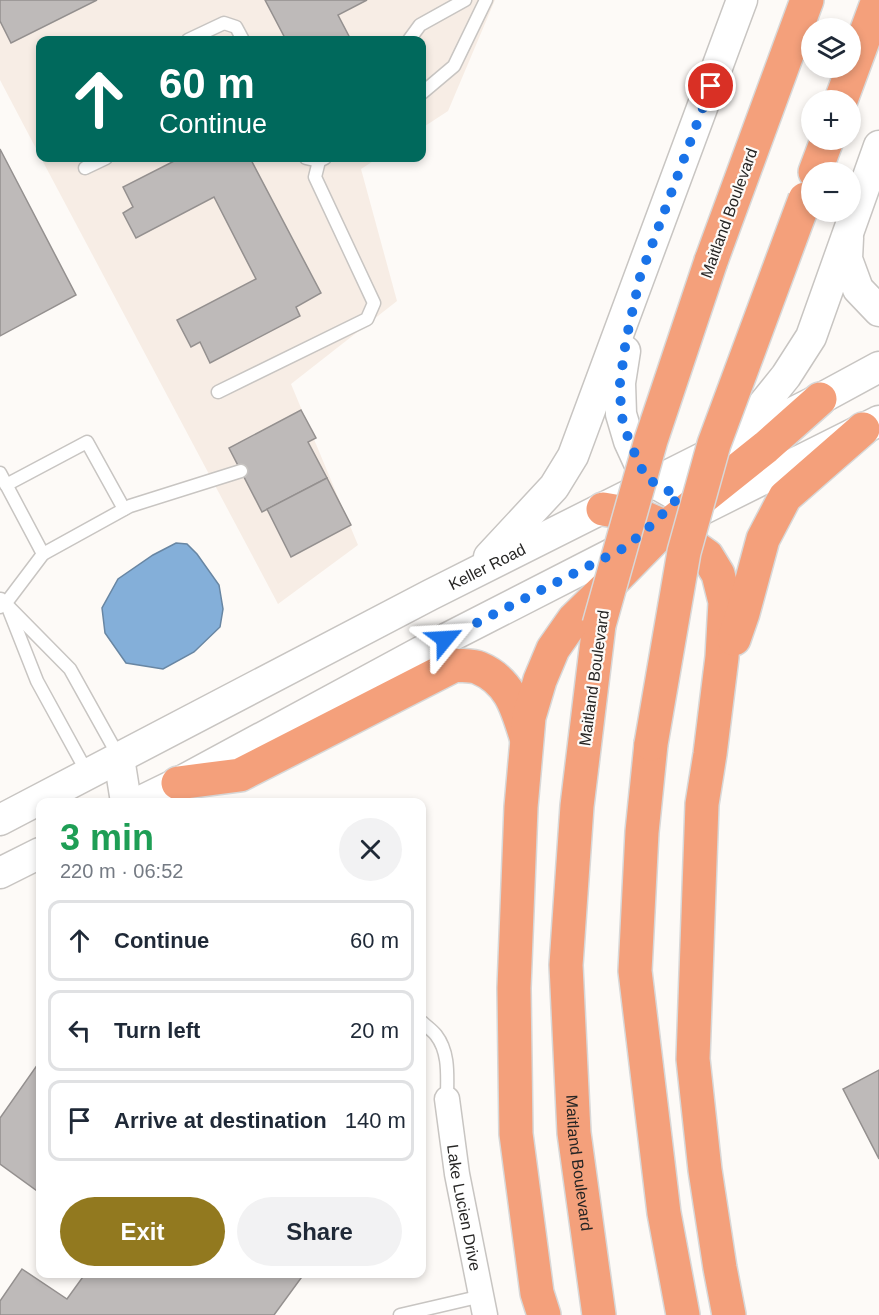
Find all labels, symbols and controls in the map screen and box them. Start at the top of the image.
map controls [801,18,861,222]
button: layers [801,18,861,78]
icon: ahead [60,60,138,138]
text: 60 m [159,60,255,107]
pin [685,60,736,111]
icon: arrive [694,69,727,102]
button: + [801,90,861,150]
text: Continue [159,109,267,139]
street label: Maitland Boulevard [698,146,760,280]
button: − [801,162,861,222]
street label: Keller Road [446,540,528,593]
position arrow [413,607,477,671]
street label: Maitland Boulevard [576,609,612,747]
text: 3 min [60,817,154,858]
button: close [339,818,402,881]
text: 220 m · 06:52 [60,860,183,882]
icon: ahead [63,924,96,957]
text: Continue [114,928,209,953]
text: 60 m [350,928,399,953]
icon: left [63,1014,96,1047]
text: Turn left [114,1018,200,1043]
text: 20 m [350,1018,399,1043]
street label: Maitland Boulevard [564,1094,596,1232]
icon: arrive [63,1104,96,1137]
text: Arrive at destination [114,1108,327,1133]
text: 140 m [345,1108,406,1133]
street label: Lake Lucien Drive [445,1143,485,1272]
button: Exit [60,1197,225,1266]
button: Share [237,1197,402,1266]

